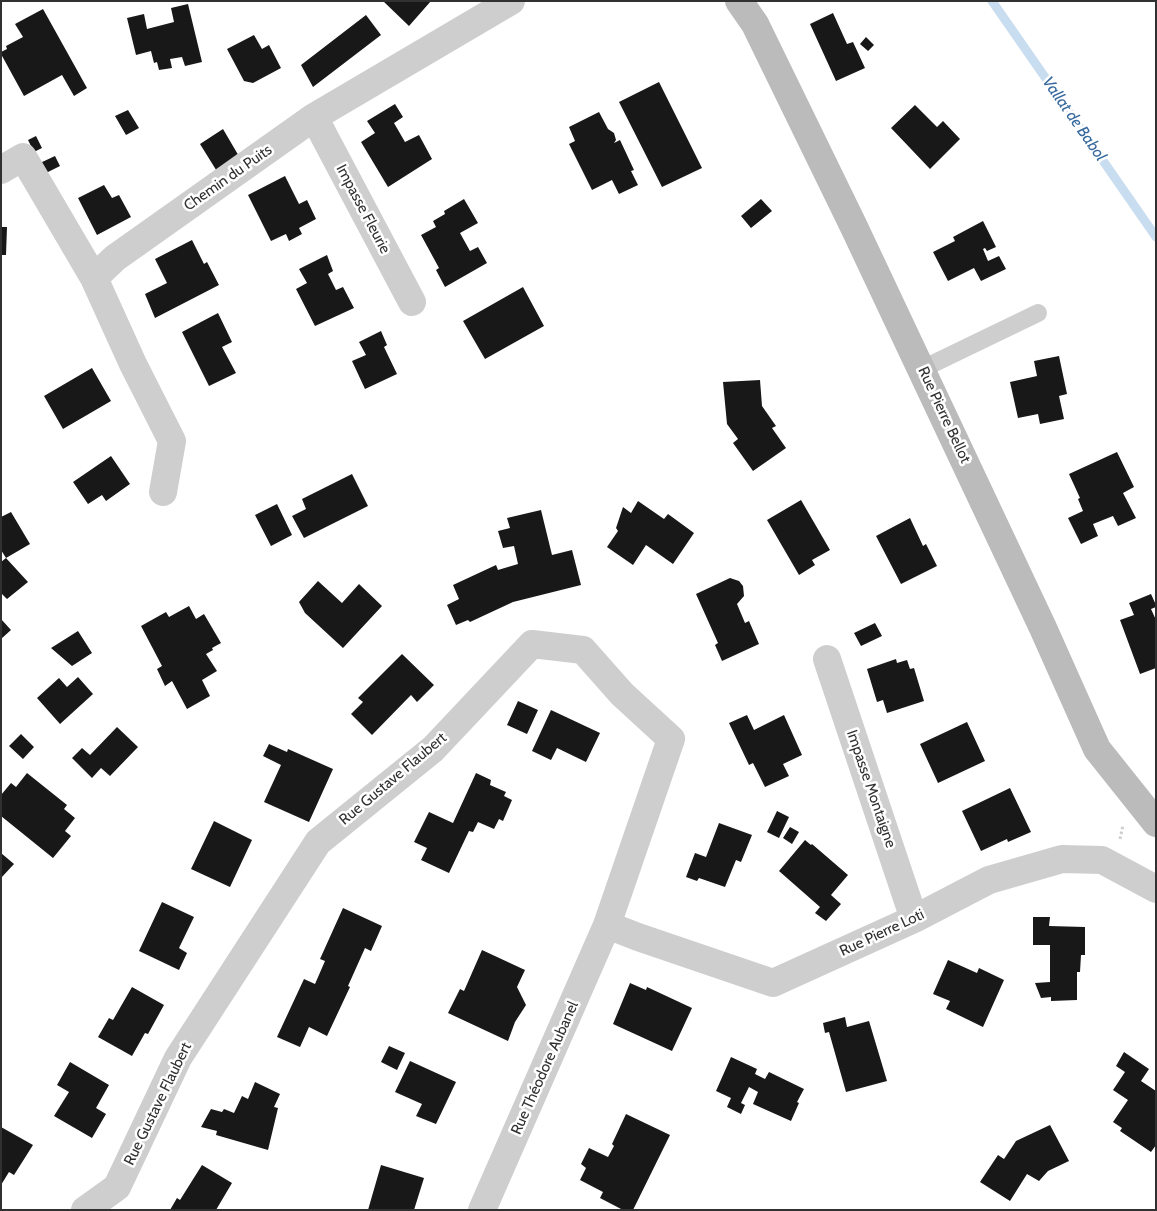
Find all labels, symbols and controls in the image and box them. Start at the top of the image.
water label: Vallat de Babol [1038,73,1110,165]
street label: Chemin du Puits [180,141,276,215]
street label: Impasse Fleurie [332,161,394,257]
street label: Rue Pierre Bellot [914,364,974,466]
street label: Impasse Montaigne [842,728,900,850]
street label: Rue Gustave Flaubert [336,729,450,829]
street label: Rue Pierre Loti [837,906,927,960]
street label: Rue Théodore Aubanel [507,999,583,1137]
street label: Rue Gustave Flaubert [120,1040,196,1168]

